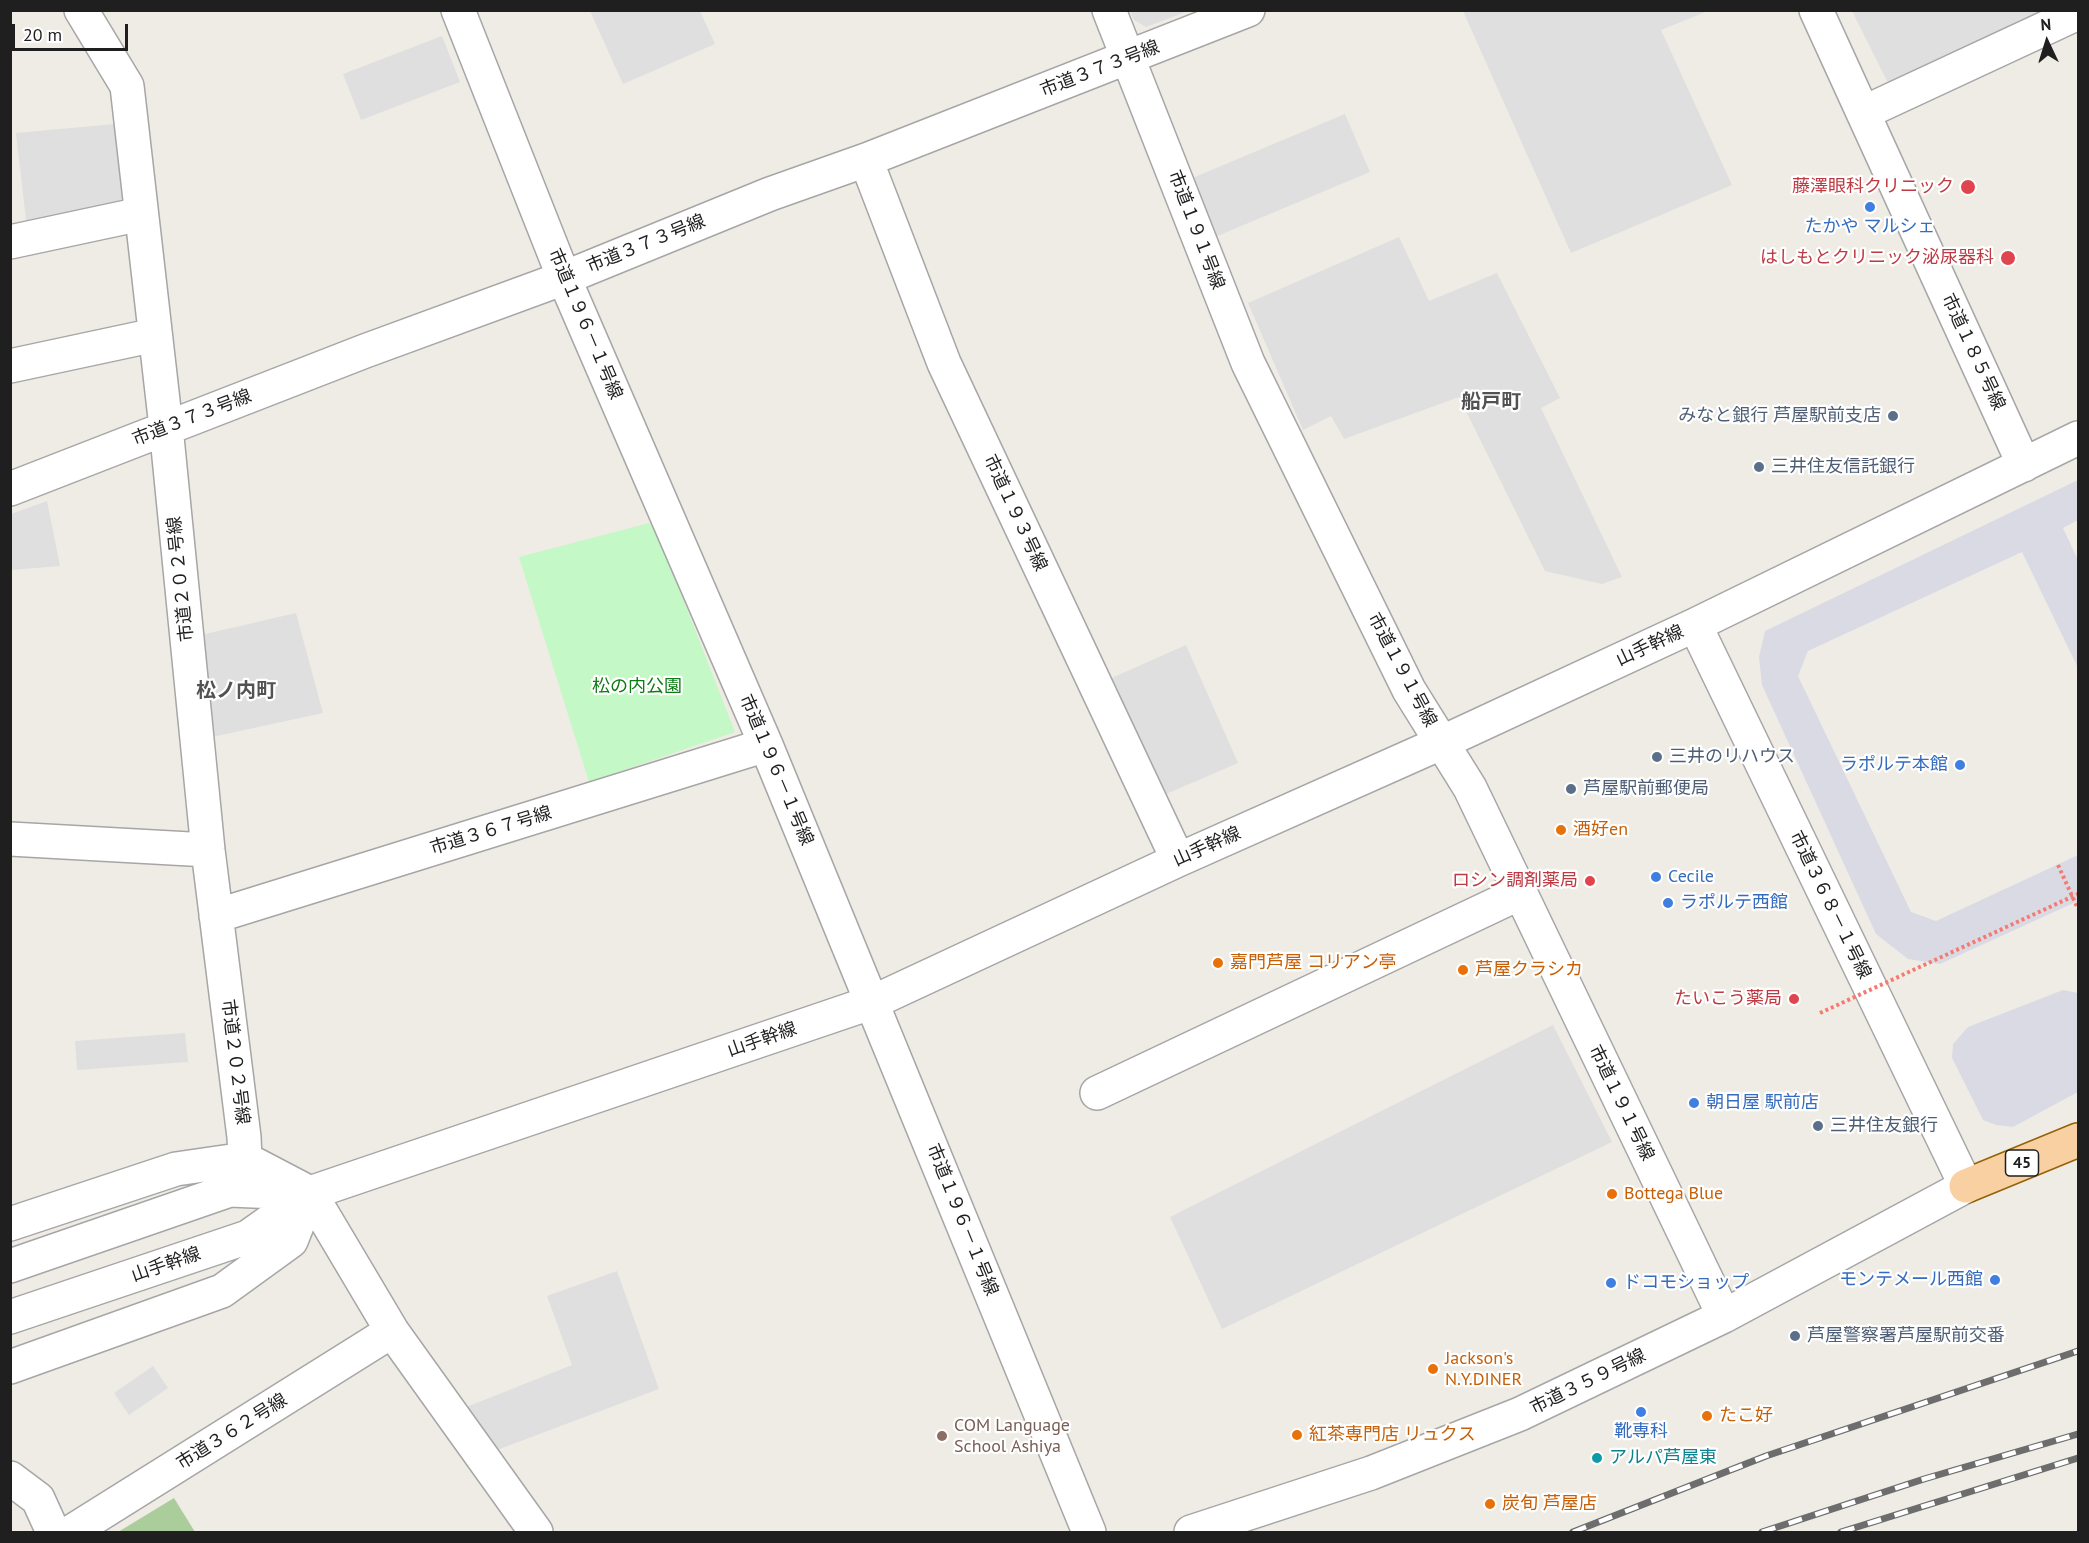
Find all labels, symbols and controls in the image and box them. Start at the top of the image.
scale bar [15,12,130,50]
north arrow [2017,12,2077,72]
text: N [2040,14,2052,34]
text: 20 m [23,23,62,46]
street label: 市道３７３号線 [1037,36,1163,102]
street label: 市道１９１号線 [1163,167,1229,293]
place label: 藤澤眼科クリニック [1792,176,1954,198]
marker: 藤澤眼科クリニック [1959,178,1977,196]
marker: たかや マルシェ [1863,200,1877,214]
street label: 市道３７３号線 [584,210,708,278]
place label: たかや マルシェ [1805,216,1935,238]
street label: 市道１９６－１号線 [543,245,627,403]
place label: はしもとクリニック泌尿器科 [1760,247,1994,269]
marker: はしもとクリニック泌尿器科 [1999,249,2017,267]
street label: 市道１８５号線 [1937,290,2009,414]
street label: 市道３７３号線 [129,385,255,451]
district label: 船戸町 [1461,390,1521,414]
place label: みなと銀行 芦屋駅前支店 [1678,405,1881,427]
marker: みなと銀行 芦屋駅前支店 [1886,409,1900,423]
street label: 市道１９３号線 [979,451,1051,575]
place label: 三井住友信託銀行 [1771,456,1915,478]
marker: 三井住友信託銀行 [1752,460,1766,474]
street label: 市道２０２号線 [164,515,198,643]
street label: 市道１９１号線 [1363,609,1441,731]
street label: 山手幹線 [1613,621,1687,671]
park label: 松の内公園 [592,676,682,698]
district label: 松ノ内町 [196,679,276,703]
street label: 市道１９６－１号線 [734,691,818,849]
place label: 三井のリハウス [1669,746,1795,768]
marker: 三井のリハウス [1650,750,1664,764]
place label: ラポルテ本館 [1840,754,1948,776]
marker: ラポルテ本館 [1953,758,1967,772]
place label: 芦屋駅前郵便局 [1583,778,1709,800]
marker: 芦屋駅前郵便局 [1564,782,1578,796]
street label: 市道３６７号線 [428,802,554,860]
place label: 酒好en [1573,819,1628,841]
street label: 山手幹線 [1170,822,1244,872]
marker: 酒好en [1554,823,1568,837]
street label: 市道３６８－１号線 [1785,827,1875,983]
place label: Cecile [1668,866,1714,888]
place label: ロシン調剤薬局 [1452,870,1578,892]
marker: Cecile [1649,870,1663,884]
marker: ロシン調剤薬局 [1583,874,1597,888]
place label: ラポルテ西館 [1680,892,1788,914]
marker: ラポルテ西館 [1661,896,1675,910]
place label: 嘉門芦屋 コリアン亭 [1230,952,1397,974]
marker: 嘉門芦屋 コリアン亭 [1211,956,1225,970]
place label: 芦屋クラシカ [1475,959,1583,981]
marker: 芦屋クラシカ [1456,963,1470,977]
place label: たいこう薬局 [1674,988,1782,1010]
marker: たいこう薬局 [1787,992,1801,1006]
street label: 市道２０２号線 [217,998,253,1126]
street label: 山手幹線 [724,1018,800,1062]
street label: 市道１９１号線 [1584,1042,1658,1164]
place label: 朝日屋 駅前店 [1706,1092,1819,1114]
marker: 朝日屋 駅前店 [1687,1096,1701,1110]
place label: 三井住友銀行 [1830,1115,1938,1137]
marker: 三井住友銀行 [1811,1119,1825,1133]
street label: 市道１９６－１号線 [922,1141,1002,1299]
road number: 45 [2006,1150,2038,1176]
place label: Bottega Blue [1624,1183,1723,1205]
marker: Bottega Blue [1605,1187,1619,1201]
street label: 山手幹線 [128,1243,204,1287]
place label: モンテメール西館 [1839,1269,1983,1291]
place label: ドコモショップ [1623,1272,1749,1294]
marker: モンテメール西館 [1988,1273,2002,1287]
marker: ドコモショップ [1604,1276,1618,1290]
place label: 芦屋警察署芦屋駅前交番 [1807,1325,2005,1347]
marker: 芦屋警察署芦屋駅前交番 [1788,1329,1802,1343]
street label: 市道３５９号線 [1527,1345,1649,1419]
place label: Jackson's N.Y.DINER [1445,1348,1522,1390]
marker: Jackson's N.Y.DINER [1426,1362,1440,1376]
street label: 市道３６２号線 [173,1389,291,1475]
marker: 靴専科 [1634,1405,1648,1419]
place label: たこ好 [1719,1405,1773,1427]
marker: たこ好 [1700,1409,1714,1423]
place label: COM Language School Ashiya [954,1415,1070,1458]
place label: 靴専科 [1614,1421,1668,1443]
place label: 紅茶専門店 リュクス [1309,1424,1476,1446]
marker: 紅茶専門店 リュクス [1290,1428,1304,1442]
marker: COM Language School Ashiya [935,1429,949,1443]
place label: アルパ芦屋東 [1609,1447,1717,1469]
marker: アルパ芦屋東 [1590,1451,1604,1465]
place label: 炭旬 芦屋店 [1502,1493,1597,1515]
marker: 炭旬 芦屋店 [1483,1497,1497,1511]

